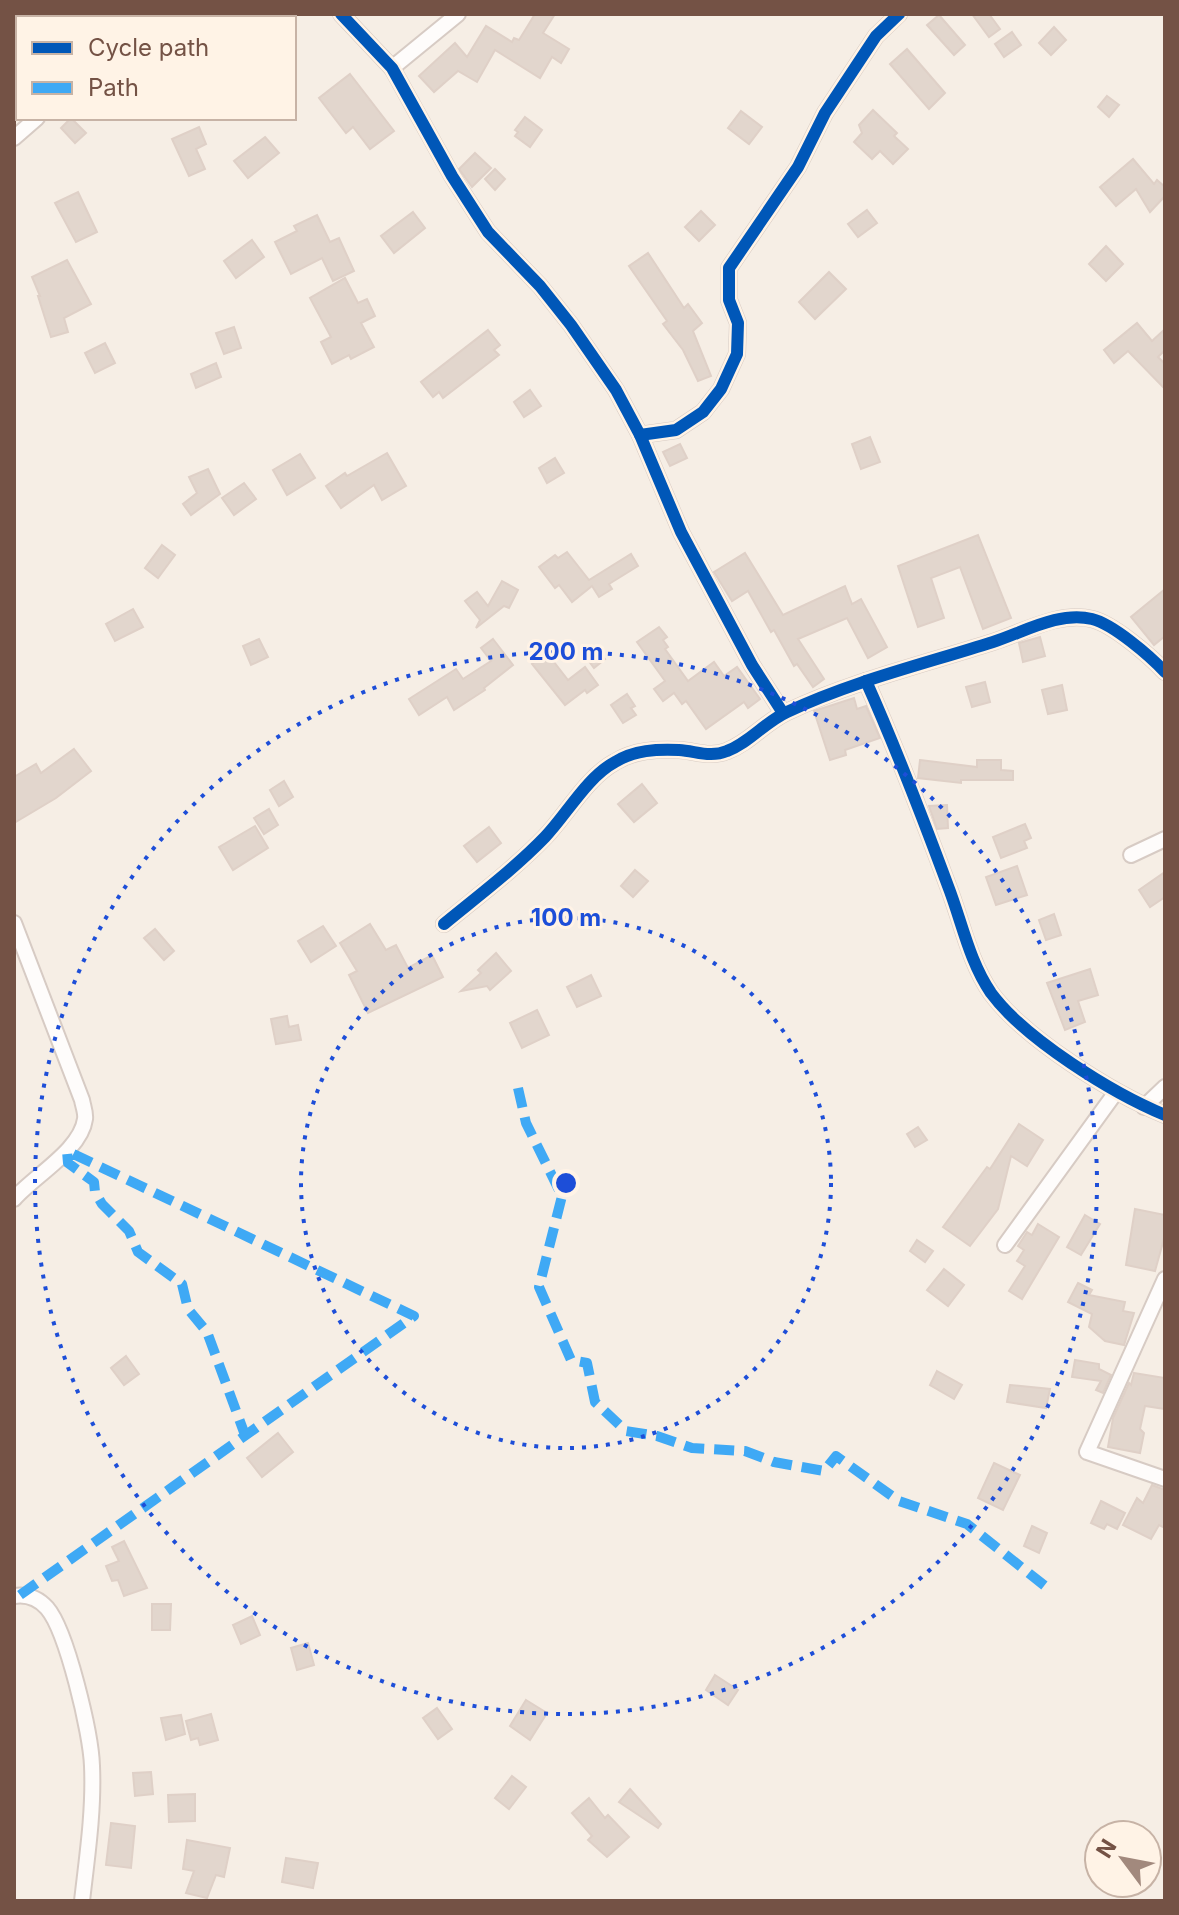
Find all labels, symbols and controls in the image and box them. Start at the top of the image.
legend [16,16,296,120]
text: Cycle path [88,33,209,62]
text: Path [88,73,139,102]
text: 200 m [528,637,604,666]
text: 100 m [531,903,601,932]
centre of rings [552,1169,580,1197]
north arrow [1083,1819,1163,1899]
text: N [1091,1834,1122,1862]

